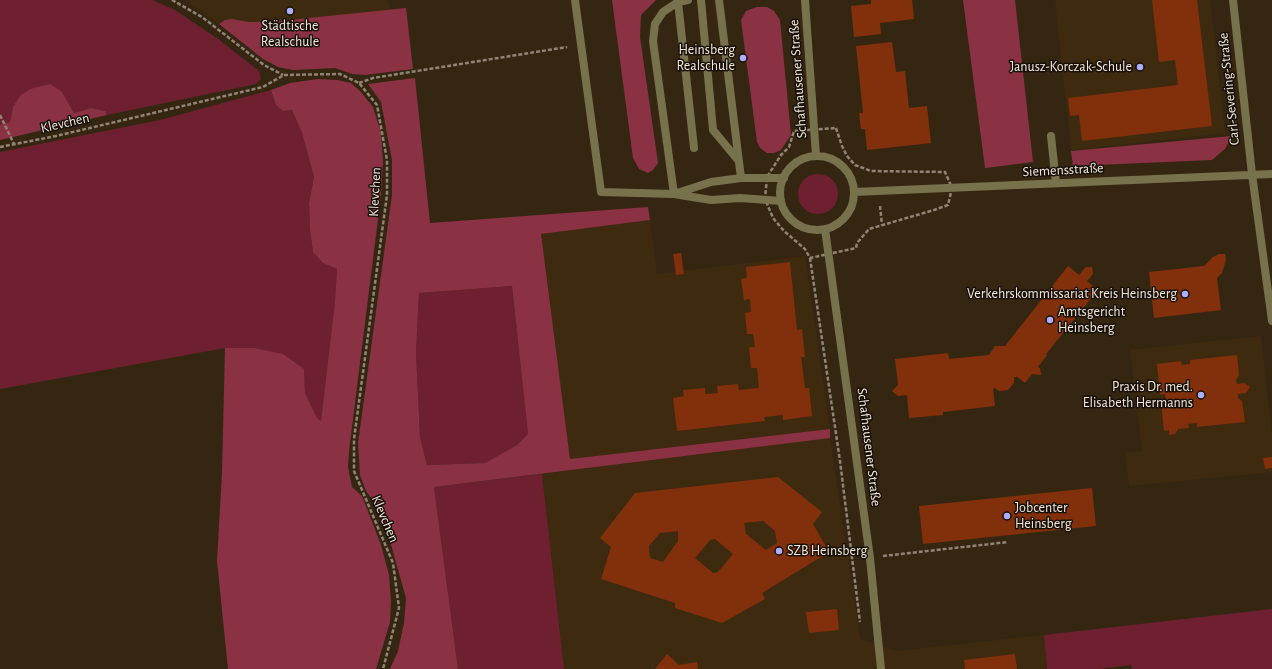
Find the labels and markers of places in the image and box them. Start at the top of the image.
marker: Städtische Realschule [285,6,295,16]
place label: Städtische Realschule [261,18,319,50]
place label: Heinsberg Realschule [676,42,735,74]
marker: Heinsberg Realschule [738,53,748,63]
place label: Janusz-Korczak-Schule [1010,59,1132,75]
marker: Janusz-Korczak-Schule [1135,62,1145,72]
place label: Verkehrskommissariat Kreis Heinsberg [967,286,1177,302]
marker: Verkehrskommissariat Kreis Heinsberg [1180,289,1190,299]
place label: Amtsgericht Heinsberg [1058,304,1125,336]
marker: Amtsgericht Heinsberg [1045,315,1055,325]
place label: Praxis Dr. med. Elisabeth Hermanns [1083,379,1193,412]
marker: Praxis Dr. med. Elisabeth Hermanns [1196,390,1206,400]
place label: Jobcenter Heinsberg [1015,500,1072,532]
marker: Jobcenter Heinsberg [1002,511,1012,521]
place label: SZB Heinsberg [787,543,867,559]
marker: SZB Heinsberg [774,546,784,556]

